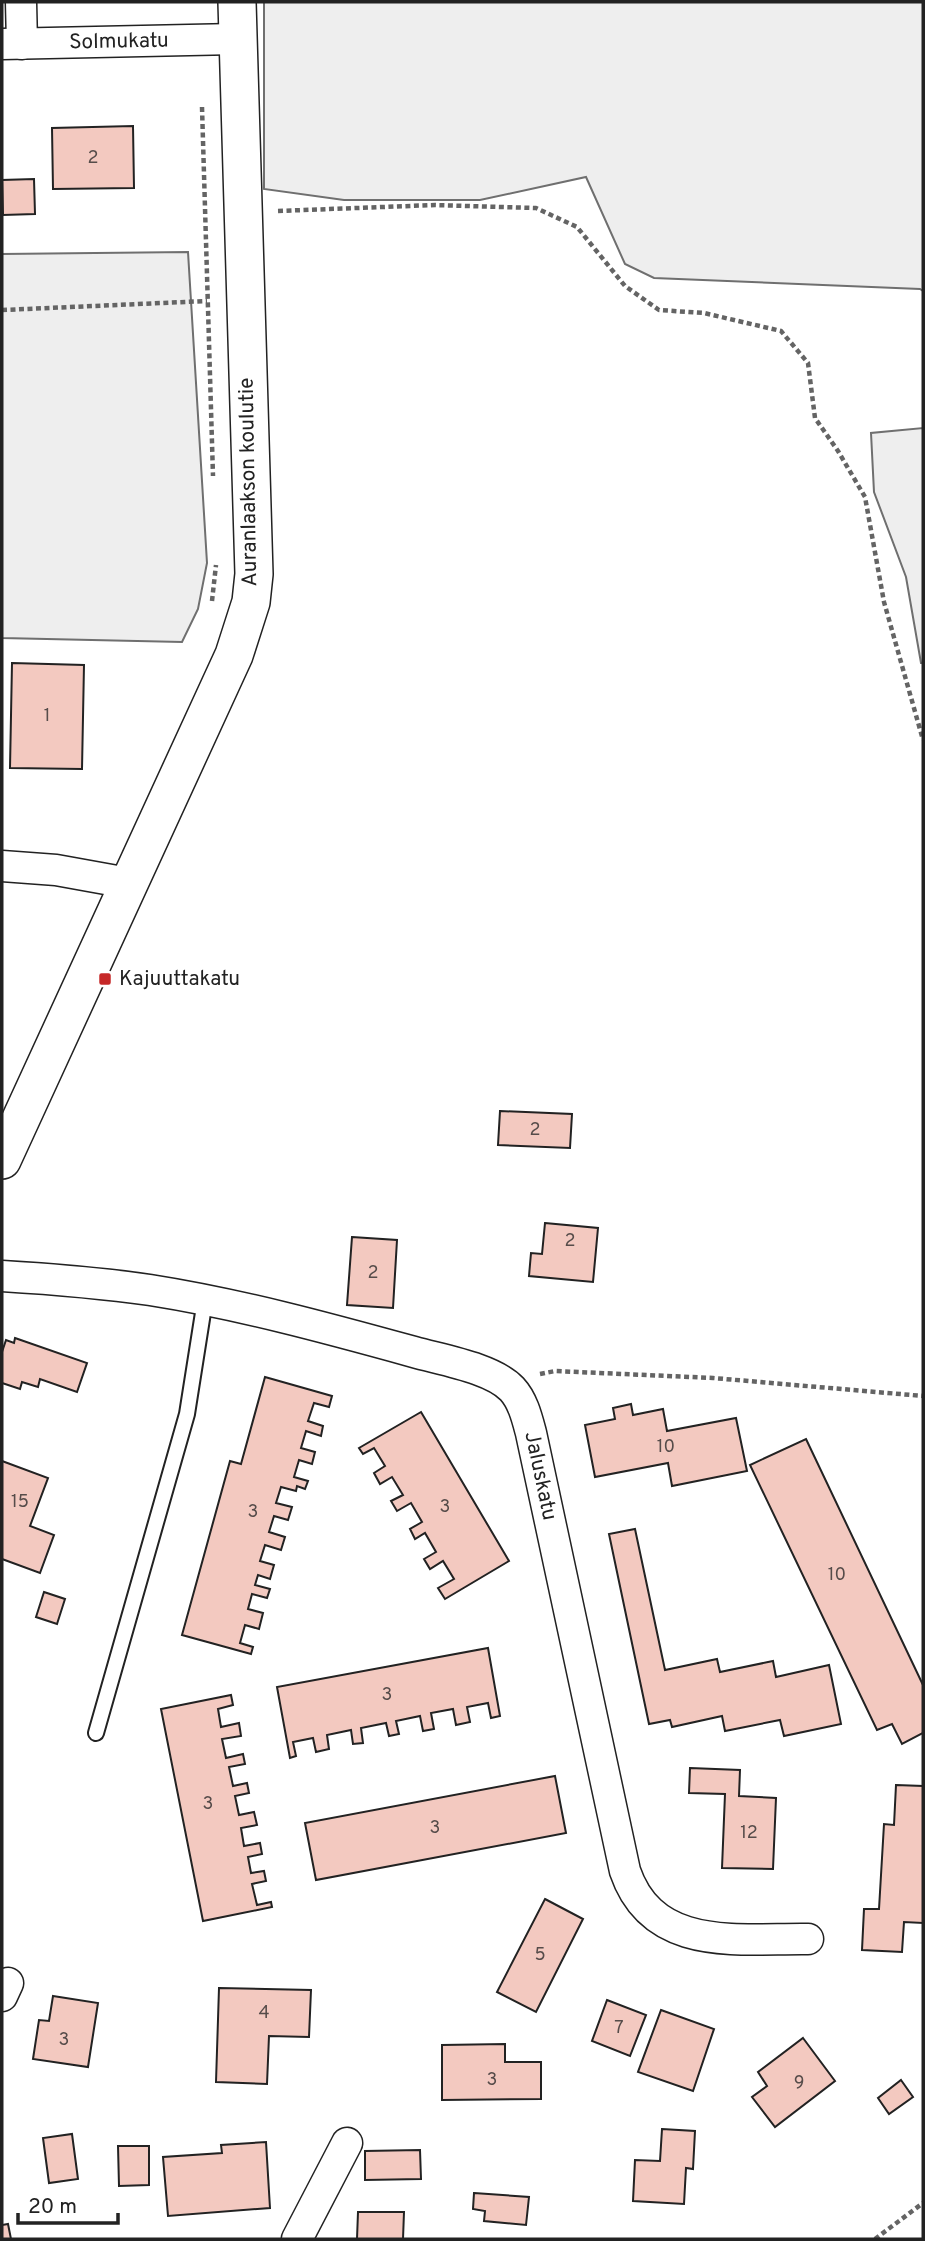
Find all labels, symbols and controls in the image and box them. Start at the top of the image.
street label: Solmukatu [69,28,169,56]
house number: 2 [87,147,99,170]
street label: Auranlaakson koulutie [234,377,264,587]
house number: 1 [44,705,50,728]
place label: Kajuuttakatu [119,966,240,993]
marker: Kajuuttakatu [97,971,113,987]
house number: 2 [529,1119,541,1142]
house number: 2 [564,1230,576,1253]
house number: 2 [367,1262,379,1285]
street label: Jaluskatu [517,1429,563,1523]
house number: 10 [657,1436,675,1459]
house number: 15 [11,1491,29,1514]
house number: 3 [440,1496,450,1519]
house number: 3 [248,1501,258,1524]
house number: 10 [828,1564,846,1587]
house number: 3 [382,1684,392,1707]
house number: 3 [203,1793,213,1816]
house number: 3 [430,1817,440,1840]
house number: 12 [740,1822,758,1845]
house number: 5 [534,1944,546,1967]
house number: 4 [258,2002,270,2025]
house number: 7 [614,2017,624,2040]
house number: 3 [59,2029,69,2052]
house number: 3 [487,2069,497,2092]
house number: 9 [794,2072,804,2095]
scale bar [18,2182,117,2226]
text: 20 m [28,2194,77,2221]

